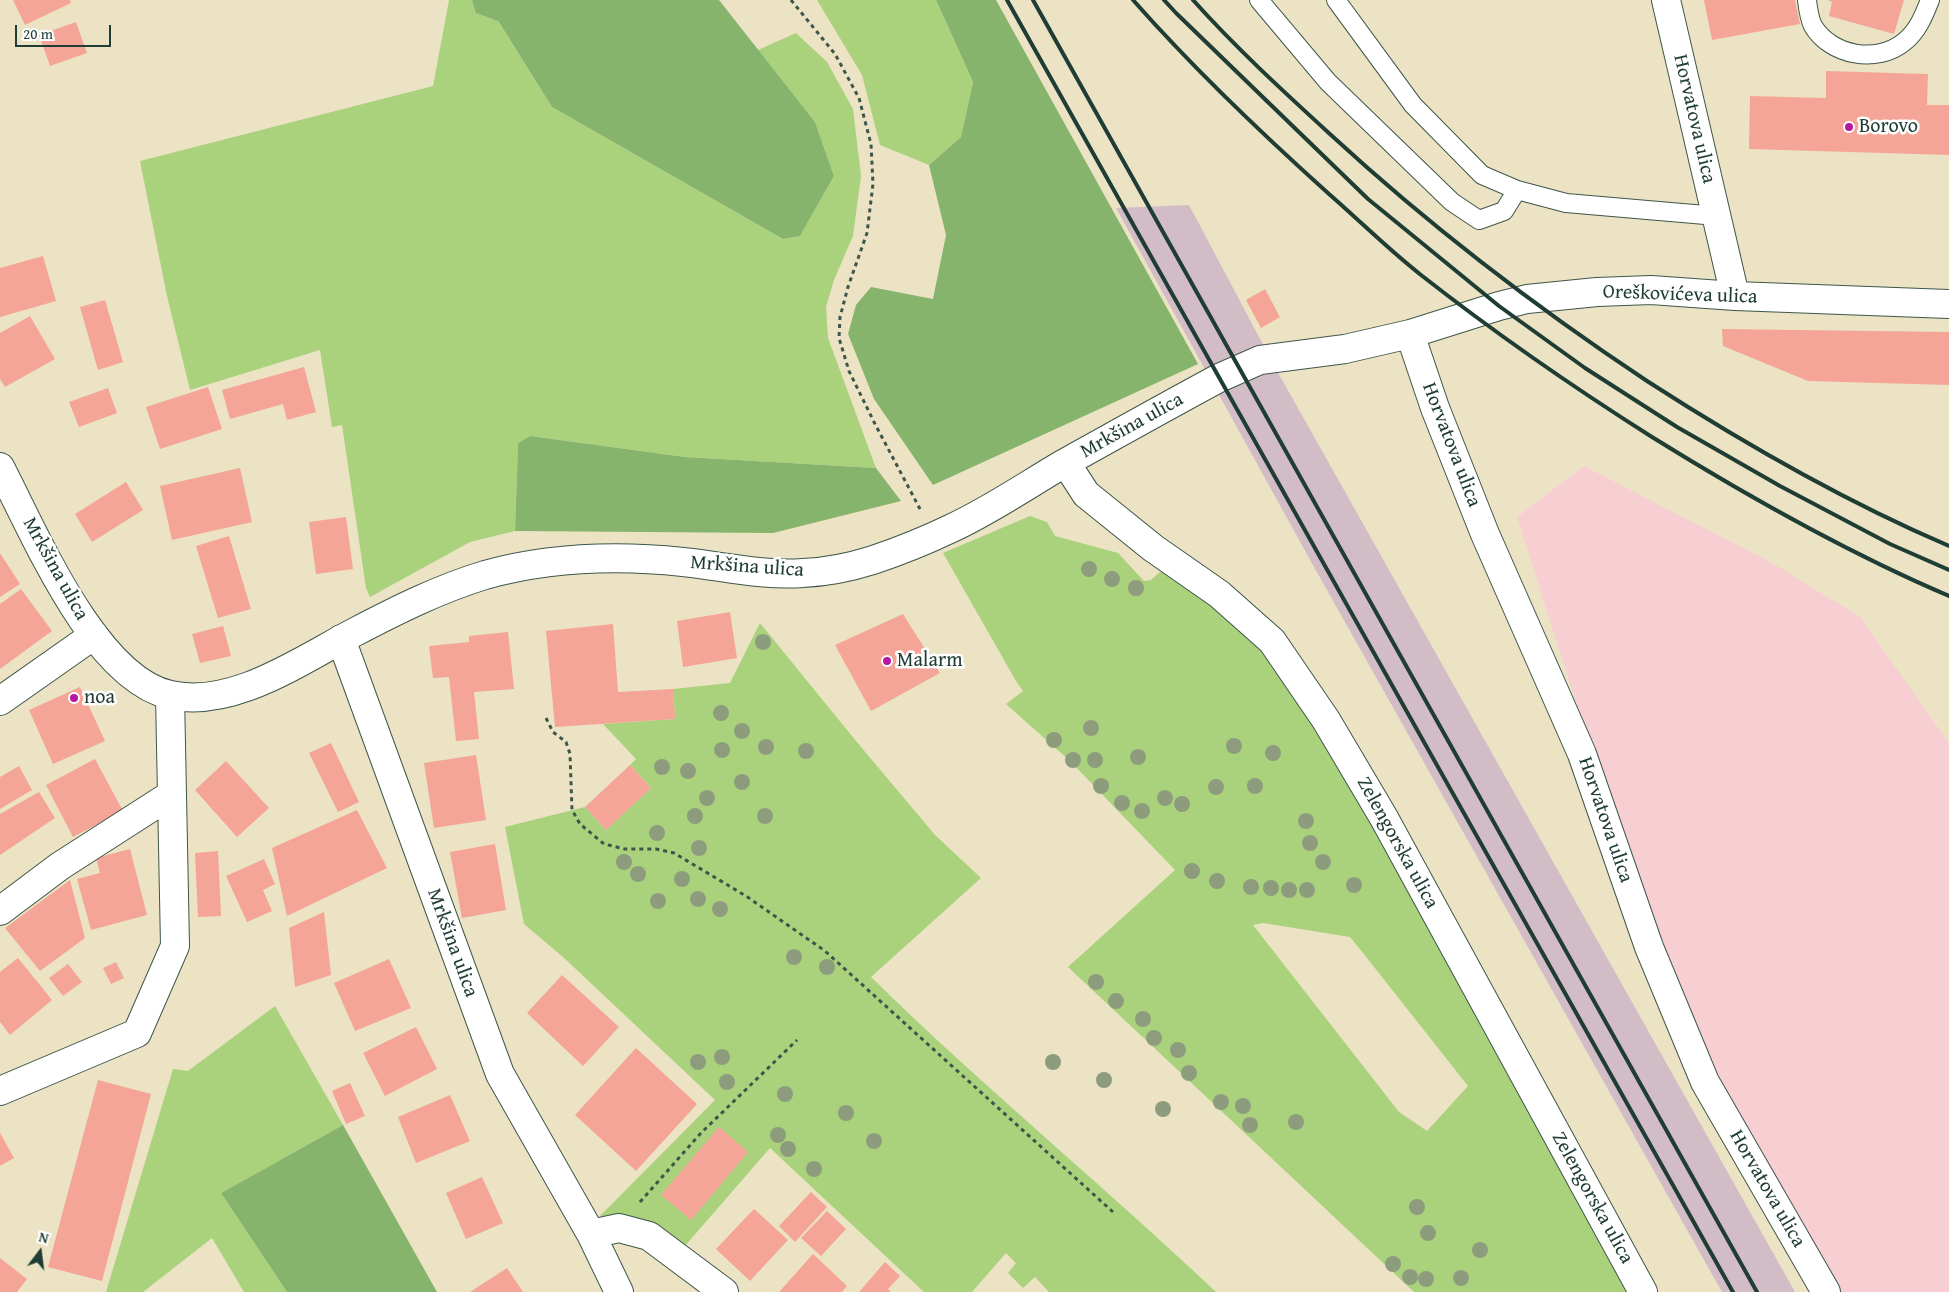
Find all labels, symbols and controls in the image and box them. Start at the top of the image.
scale bar [18,15,114,47]
text: 20 m [23,23,53,44]
street label: Horvatova ulica [1668,52,1720,186]
place label: Borovo [1859,115,1918,139]
marker: Borovo [1843,121,1855,133]
street label: Oreškovićeva ulica [1602,280,1758,310]
street label: Horvatova ulica [1416,379,1486,511]
street label: Mrkšina ulica [1076,388,1188,464]
street label: Mrkšina ulica [17,513,93,625]
street label: Mrkšina ulica [689,551,805,583]
place label: Malarm [897,649,962,673]
marker: Malarm [881,655,893,667]
place label: noa [84,686,115,710]
marker: noa [68,692,80,704]
street label: Horvatova ulica [1572,754,1638,886]
street label: Zelengorska ulica [1351,773,1443,913]
street label: Mrkšina ulica [421,885,483,1001]
street label: Horvatova ulica [1724,1126,1810,1252]
street label: Zelengorska ulica [1546,1128,1638,1268]
north arrow [15,1227,65,1277]
text: N [37,1227,51,1248]

